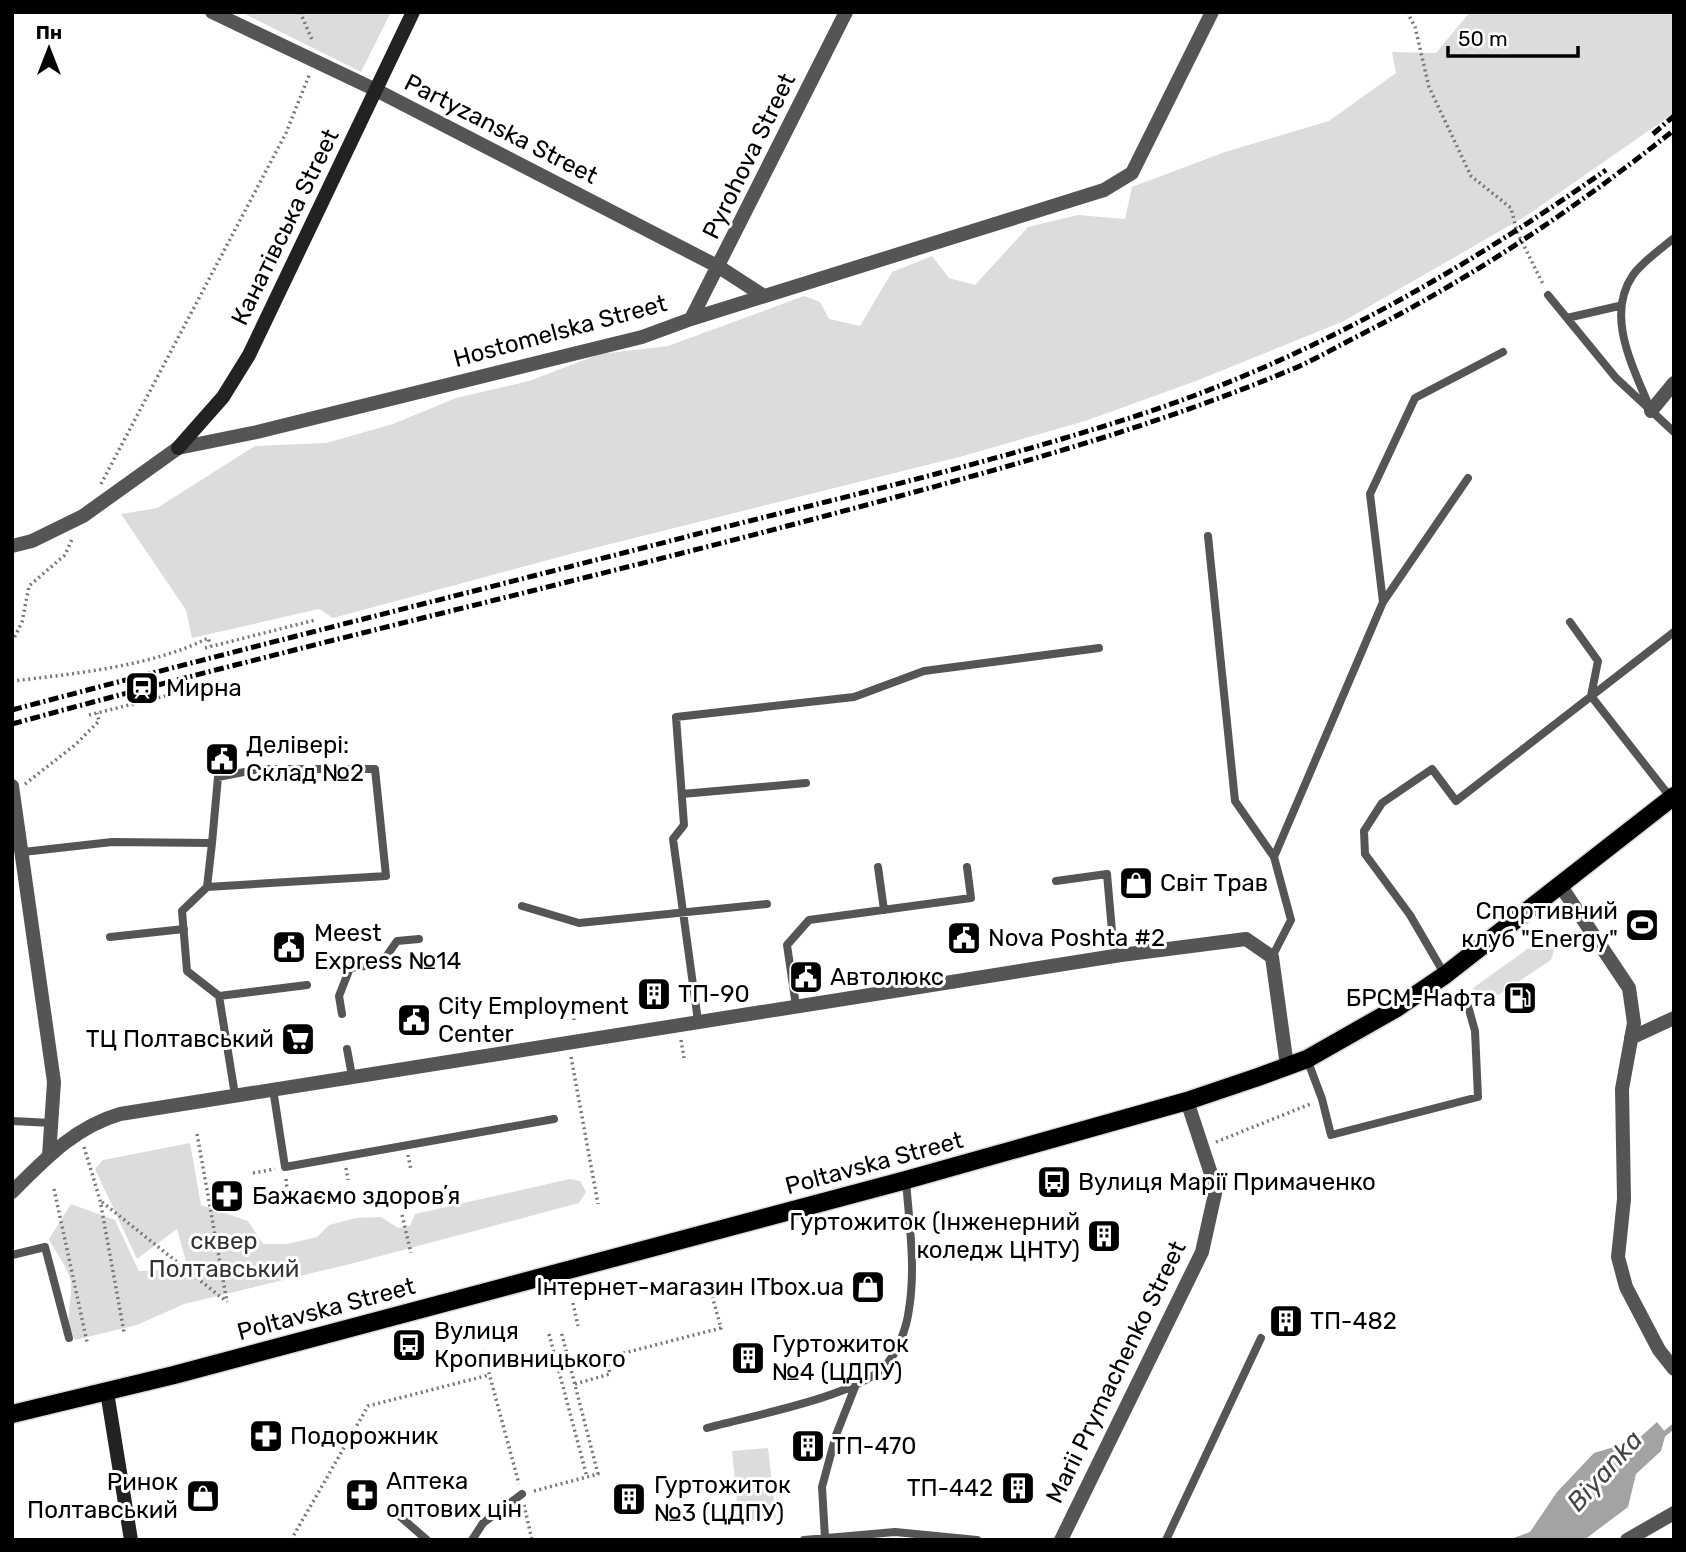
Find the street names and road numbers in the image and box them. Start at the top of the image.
street label: Partyzanska Street [400,68,602,190]
street label: Pyrohova Street [697,69,801,243]
street label: Канатівська Street [225,124,345,330]
street label: Hostomelska Street [450,289,670,373]
street label: Poltavska Street [782,1126,966,1200]
street label: Marii Prymachenko Street [1040,1236,1192,1508]
street label: Poltavska Street [234,1272,418,1346]

